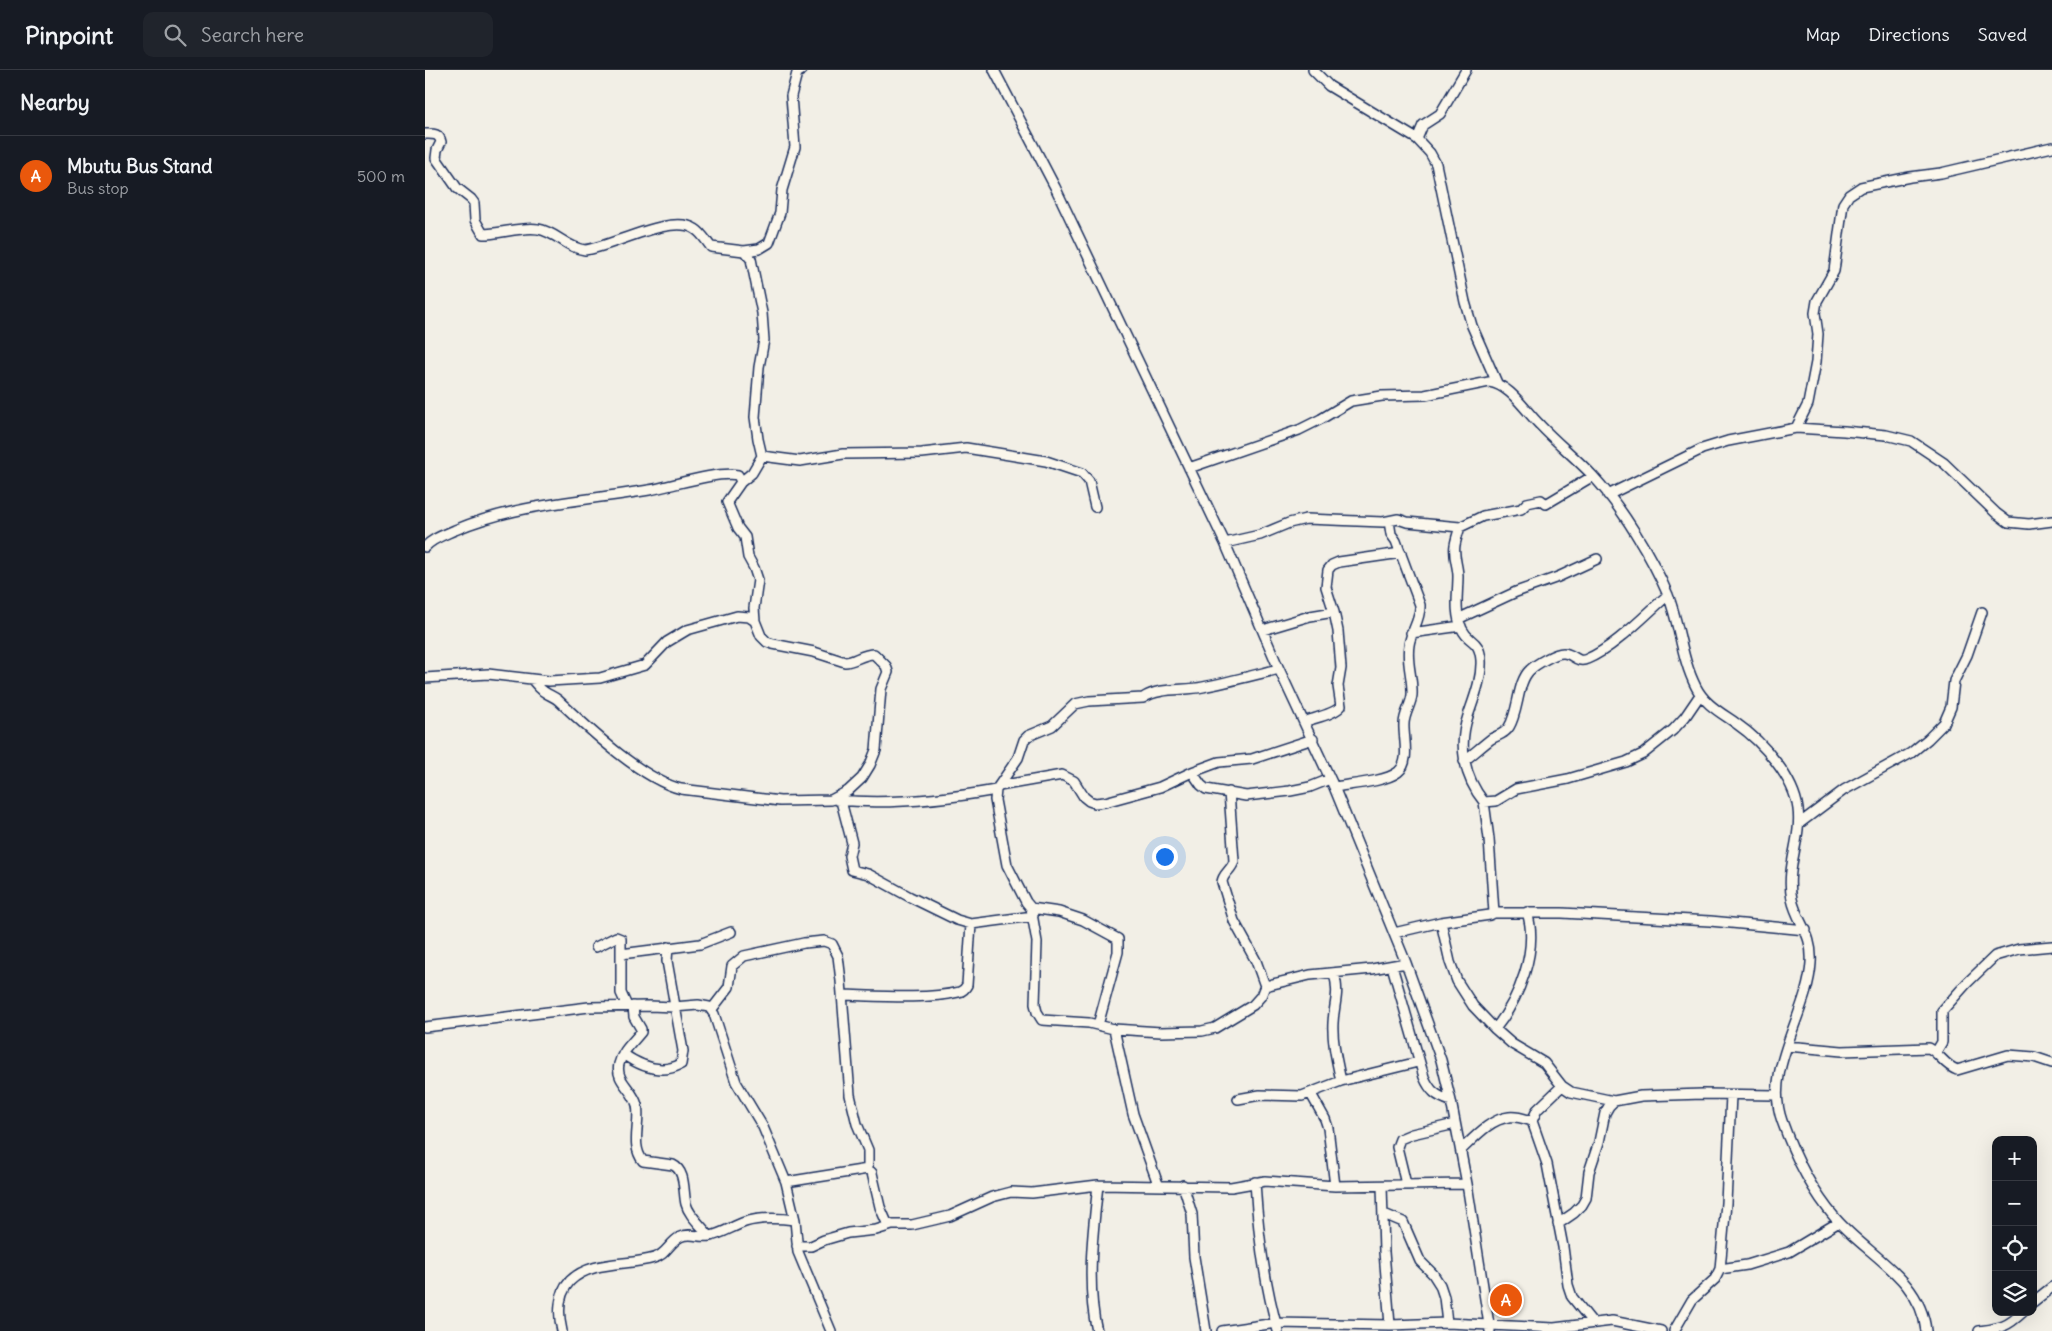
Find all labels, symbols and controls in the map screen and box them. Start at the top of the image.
search box [143,12,493,57]
text: Pinpoint [25,20,113,50]
icon: search [161,21,189,49]
text: Search here [201,23,304,47]
text: Map [1805,23,1840,46]
text: Directions [1868,23,1950,46]
text: Saved [1978,23,2027,46]
text: Nearby [20,89,90,116]
text: Mbutu Bus Stand [67,154,212,178]
text: A [31,166,41,186]
text: 500 m [357,166,405,186]
text: Bus stop [67,178,129,198]
your location [1152,844,1178,870]
map controls [1992,1136,2037,1316]
button: + [1992,1136,2037,1181]
button: − [1992,1181,2037,1226]
button: locate [1992,1226,2037,1271]
button: layers [1992,1271,2037,1316]
pin: A [1490,1281,1522,1319]

